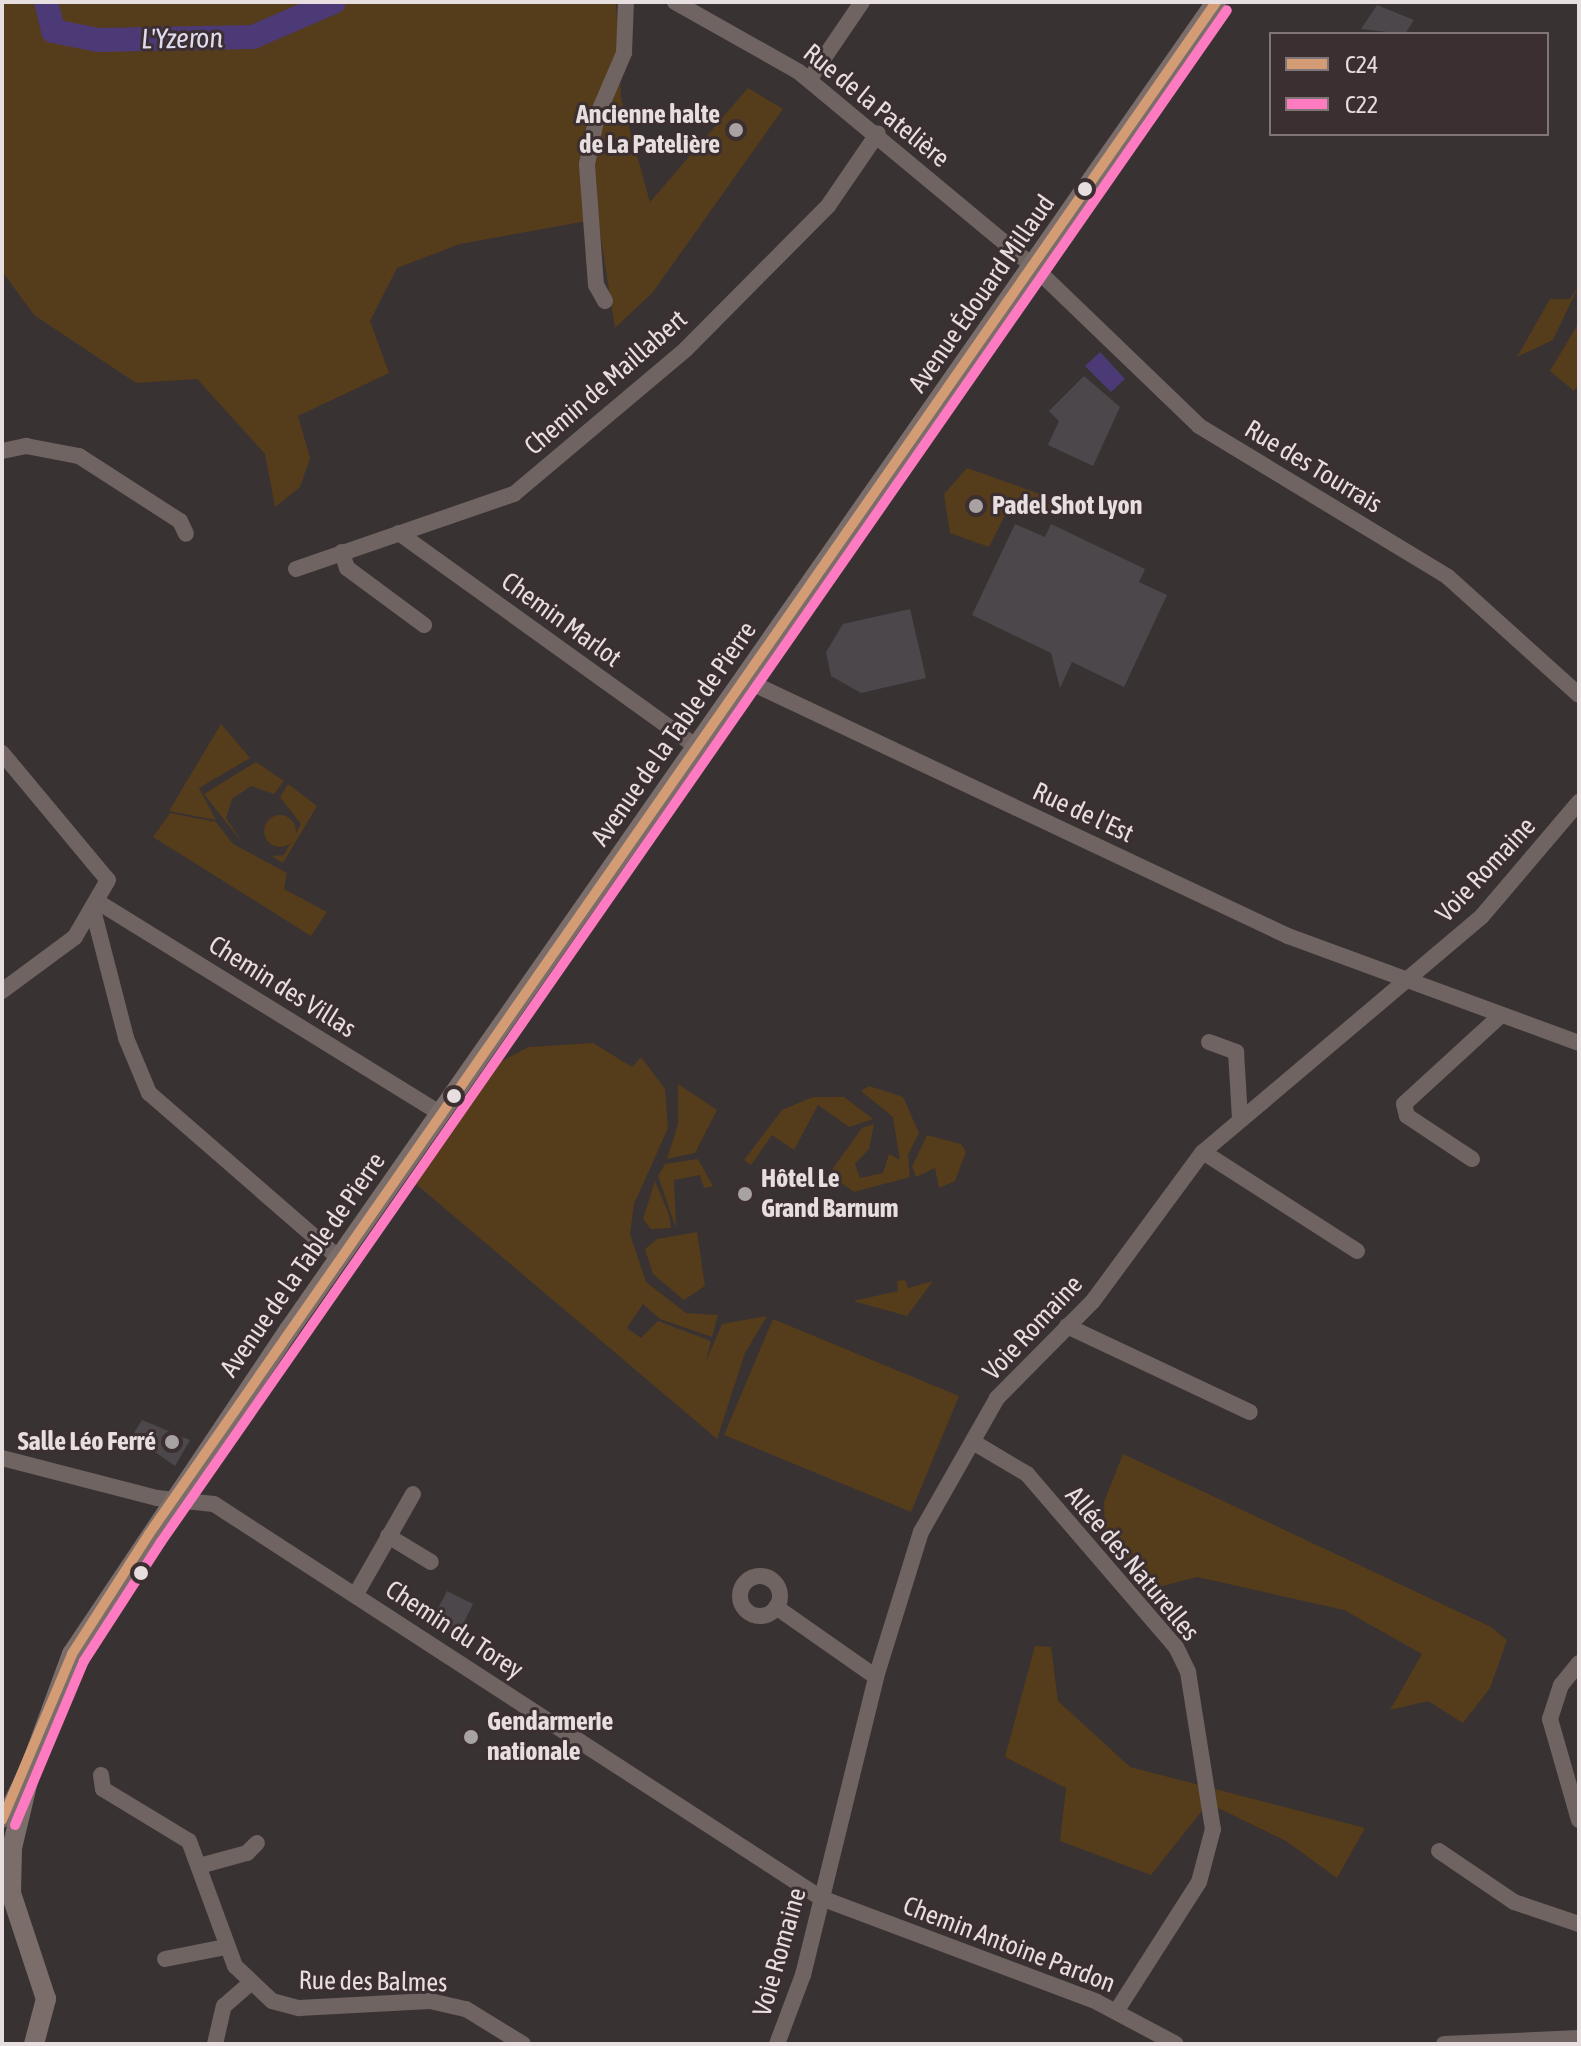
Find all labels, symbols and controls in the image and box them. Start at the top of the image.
water label: L'Yzeron [141,20,223,56]
legend [1269,32,1549,136]
street label: Rue de la Patelière [797,38,955,174]
text: C24 [1345,51,1378,78]
text: C22 [1345,91,1378,118]
place label: Ancienne halte de La Patelière [576,99,720,160]
marker: Ancienne halte de La Patelière [727,121,745,139]
unlabelled marker [1077,181,1093,197]
street label: Avenue Édouard Millaud [902,189,1062,399]
street label: Chemin de Maillabert [518,304,694,462]
street label: Rue des Tourrais [1239,414,1387,520]
place label: Padel Shot Lyon [992,490,1142,522]
marker: Padel Shot Lyon [967,497,985,515]
street label: Chemin Marlot [495,566,627,674]
street label: Avenue de la Table de Pierre [585,616,763,852]
street label: Rue de l'Est [1028,776,1138,850]
street label: Voie Romaine [1430,811,1542,929]
street label: Chemin des Villas [203,929,361,1045]
unlabelled marker [446,1088,462,1104]
street label: Avenue de la Table de Pierre [214,1147,392,1383]
place label: Hôtel Le Grand Barnum [761,1163,898,1224]
marker: Hôtel Le Grand Barnum [736,1185,754,1203]
street label: Voie Romaine [977,1269,1089,1387]
place label: Salle Léo Ferré [18,1426,156,1458]
marker: Salle Léo Ferré [163,1433,181,1451]
street label: Allée des Naturelles [1058,1481,1206,1647]
unlabelled marker [133,1565,149,1581]
street label: Chemin du Torey [379,1574,529,1686]
place label: Gendarmerie nationale [487,1706,613,1768]
marker: Gendarmerie nationale [462,1728,480,1746]
street label: Voie Romaine [747,1884,813,2020]
street label: Chemin Antoine Pardon [898,1890,1120,2000]
street label: Rue des Balmes [298,1965,448,1999]

